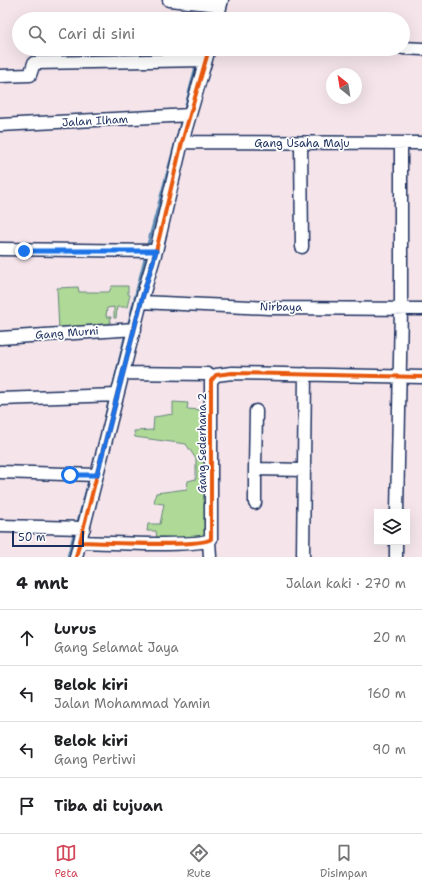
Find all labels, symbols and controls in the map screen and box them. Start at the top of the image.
search box [12,12,410,56]
icon: search [26,23,48,45]
text: Cari di sini [58,24,135,44]
north arrow [326,68,362,104]
street label: Jalan Ilham [61,112,129,130]
street label: Gang Usaha Maju [254,136,350,151]
route end [15,242,33,260]
street label: Nirbaya [260,299,302,315]
street label: Gang Murni [35,323,99,343]
street label: Gang Sederhana 2 [195,393,210,493]
route start [61,466,79,484]
map controls [374,509,410,545]
button: layers [374,509,410,545]
scale bar [12,529,84,548]
text: 50 m [18,530,46,545]
text: 4 mnt [16,572,69,594]
text: Jalan kaki · 270 m [286,575,406,592]
text: Lurus [54,619,96,639]
icon: ahead [16,627,38,649]
text: 20 m [373,629,406,646]
text: Gang Selamat Jaya [54,639,179,656]
text: Belok kiri [54,675,128,695]
icon: left [16,683,38,705]
text: 160 m [368,685,406,702]
text: Jalan Mohammad Yamin [54,695,210,712]
text: Belok kiri [54,731,128,751]
icon: left [16,739,38,761]
text: 90 m [372,741,406,758]
text: Gang Pertiwi [54,751,136,768]
icon: arrive [16,795,38,817]
text: Tiba di tujuan [54,796,163,816]
tab: Peta [54,842,78,881]
tab: Rute [187,842,211,881]
tab: Disimpan [320,842,368,881]

